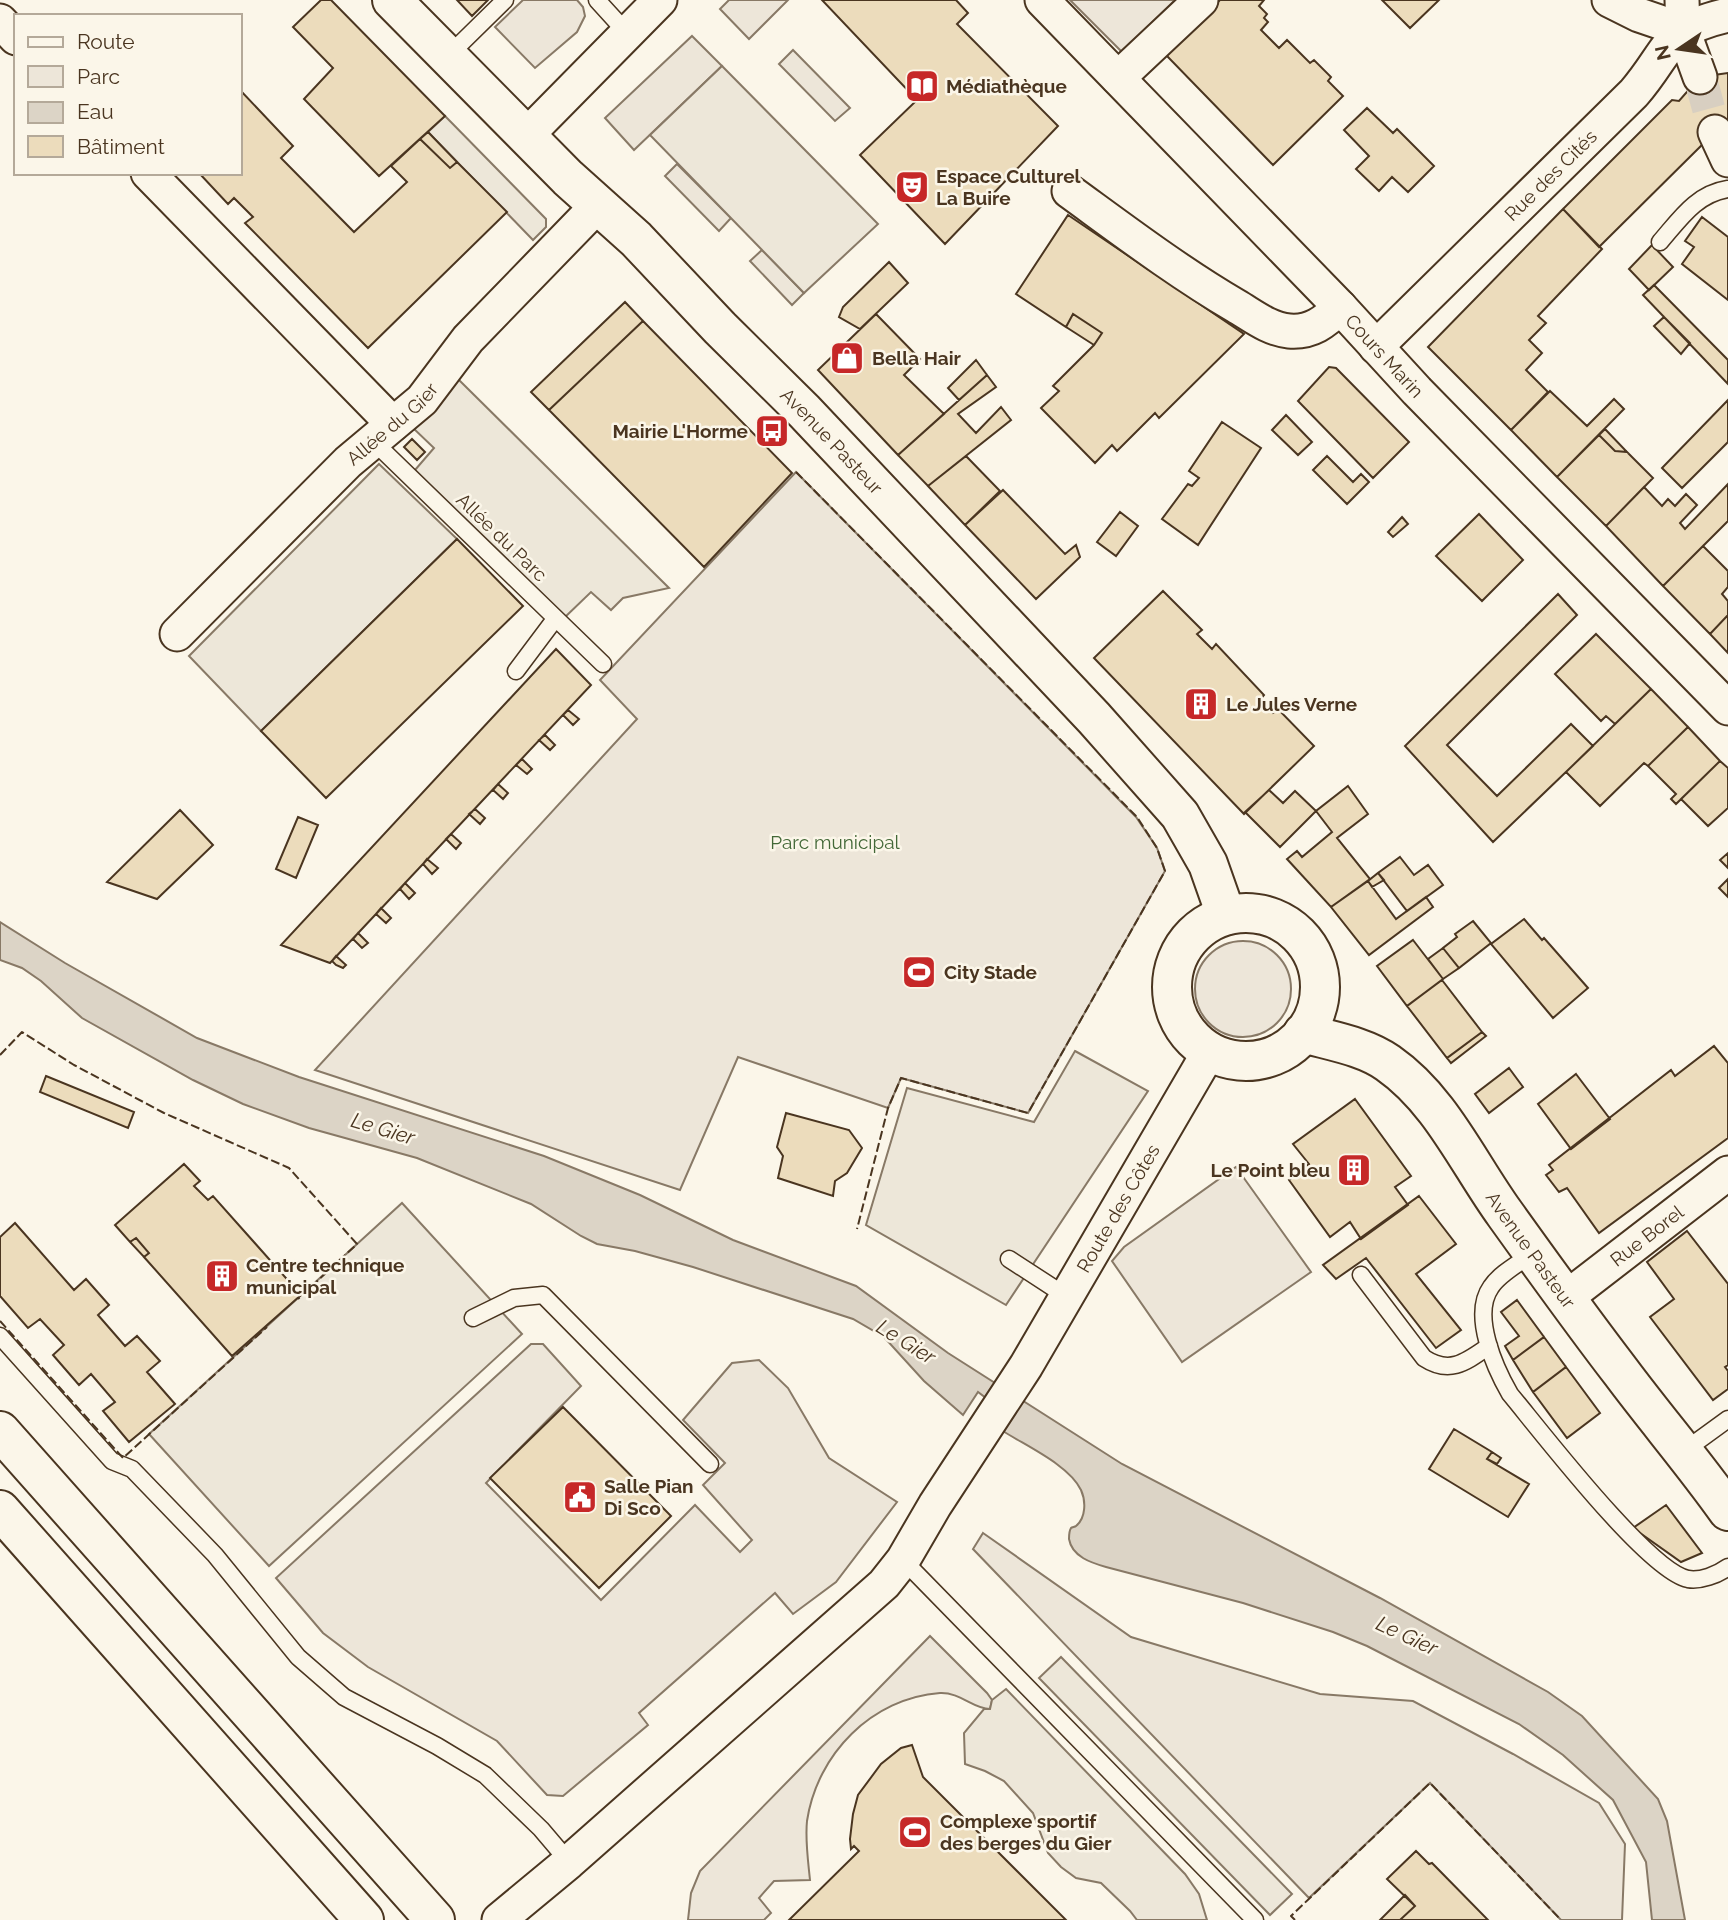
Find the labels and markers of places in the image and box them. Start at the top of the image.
library icon: Médiathèque [903,67,941,105]
place label: Médiathèque [946,75,1067,97]
place label: Espace Culturel La Buire [936,165,1082,209]
theatre icon: Espace Culturel La Buire [893,168,931,206]
shop icon: Bella Hair [828,339,866,377]
place label: Bella Hair [872,347,962,369]
bus stop icon: Mairie L'Horme [753,412,791,450]
place label: Mairie L'Horme [612,420,748,442]
building icon: Le Jules Verne [1182,685,1220,723]
place label: Le Jules Verne [1226,693,1357,715]
sports icon: City Stade [900,953,938,991]
place label: City Stade [944,961,1037,983]
building icon: Le Point bleu [1335,1151,1373,1189]
place label: Le Point bleu [1211,1159,1330,1181]
place label: Centre technique municipal [246,1254,405,1298]
building icon: Centre technique municipal [203,1257,241,1295]
place label: Salle Pian Di Sco [604,1475,694,1519]
public building icon: Salle Pian Di Sco [561,1478,599,1516]
place label: Complexe sportif des berges du Gier [940,1810,1112,1854]
sports icon: Complexe sportif des berges du Gier [896,1813,934,1851]

